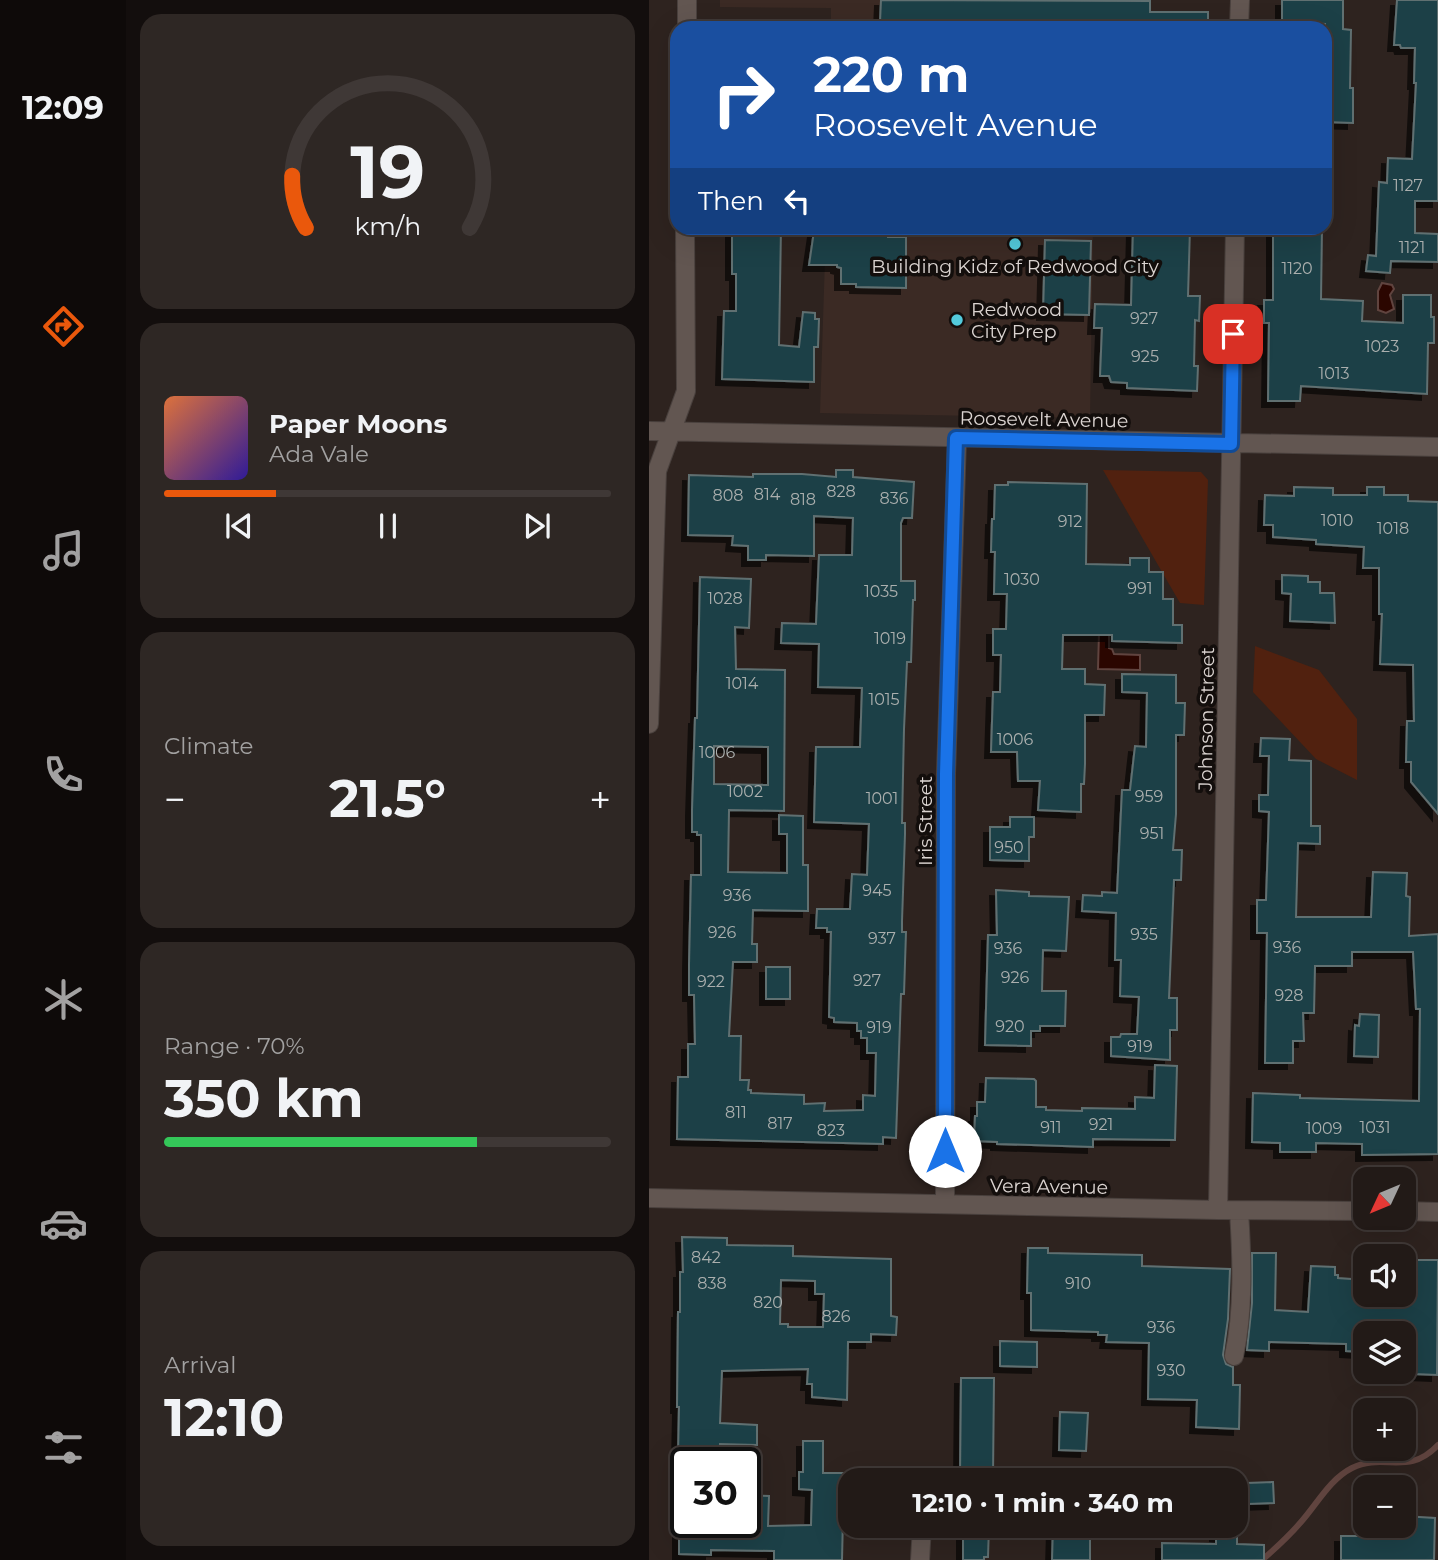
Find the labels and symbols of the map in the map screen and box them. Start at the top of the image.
house number: 1127 [1393,176,1423,195]
marker: Building Kidz of Redwood City [1007,236,1023,252]
house number: 1121 [1399,238,1425,257]
place label: Building Kidz of Redwood City [871,255,1160,278]
house number: 1120 [1281,259,1313,278]
place label: Redwood City Prep [971,298,1062,343]
pin [1203,304,1263,364]
house number: 927 [1130,309,1158,328]
marker: Redwood City Prep [949,312,965,328]
house number: 1023 [1365,337,1399,356]
house number: 925 [1131,347,1159,366]
house number: 1013 [1318,364,1350,383]
street label: Roosevelt Avenue [959,407,1129,432]
house number: 828 [826,482,856,501]
house number: 814 [754,485,781,504]
house number: 808 [712,486,744,505]
house number: 836 [880,489,909,508]
house number: 818 [790,490,816,509]
house number: 1010 [1321,511,1353,530]
house number: 912 [1058,512,1082,531]
house number: 1018 [1377,519,1409,538]
house number: 1030 [1004,570,1040,589]
house number: 991 [1127,579,1153,598]
house number: 1035 [864,582,898,601]
house number: 1028 [707,589,743,608]
house number: 1019 [874,629,906,648]
street label: Johnson Street [1194,647,1219,792]
house number: 1014 [726,674,759,693]
house number: 1015 [868,690,900,709]
house number: 1006 [997,730,1034,749]
house number: 1006 [699,743,736,762]
street label: Iris Street [914,776,937,866]
house number: 1002 [727,782,763,801]
house number: 959 [1135,787,1163,806]
house number: 1001 [866,789,898,808]
house number: 951 [1140,824,1164,843]
house number: 950 [994,838,1024,857]
house number: 945 [862,881,892,900]
house number: 936 [723,886,751,905]
house number: 926 [708,923,737,942]
house number: 935 [1130,925,1158,944]
house number: 937 [868,929,896,948]
house number: 936 [1273,938,1301,957]
house number: 936 [994,939,1022,958]
house number: 926 [1001,968,1030,987]
house number: 927 [853,971,881,990]
house number: 922 [697,972,725,991]
house number: 928 [1274,986,1304,1005]
house number: 920 [995,1017,1025,1036]
house number: 919 [866,1018,892,1037]
house number: 919 [1127,1037,1153,1056]
house number: 811 [725,1103,747,1122]
house number: 817 [767,1114,793,1133]
position arrow [908,1114,982,1188]
house number: 921 [1089,1115,1113,1134]
house number: 911 [1040,1118,1062,1137]
house number: 1031 [1359,1118,1391,1137]
house number: 1009 [1306,1119,1342,1138]
house number: 823 [817,1121,845,1140]
north arrow [1353,1167,1415,1230]
street label: Vera Avenue [990,1174,1108,1199]
house number: 842 [691,1248,721,1267]
house number: 838 [697,1274,727,1293]
house number: 910 [1065,1274,1091,1293]
house number: 820 [753,1293,783,1312]
house number: 826 [821,1307,851,1326]
house number: 936 [1147,1318,1175,1337]
house number: 930 [1156,1361,1186,1380]
speed limit sign: 30 [670,1447,761,1538]

